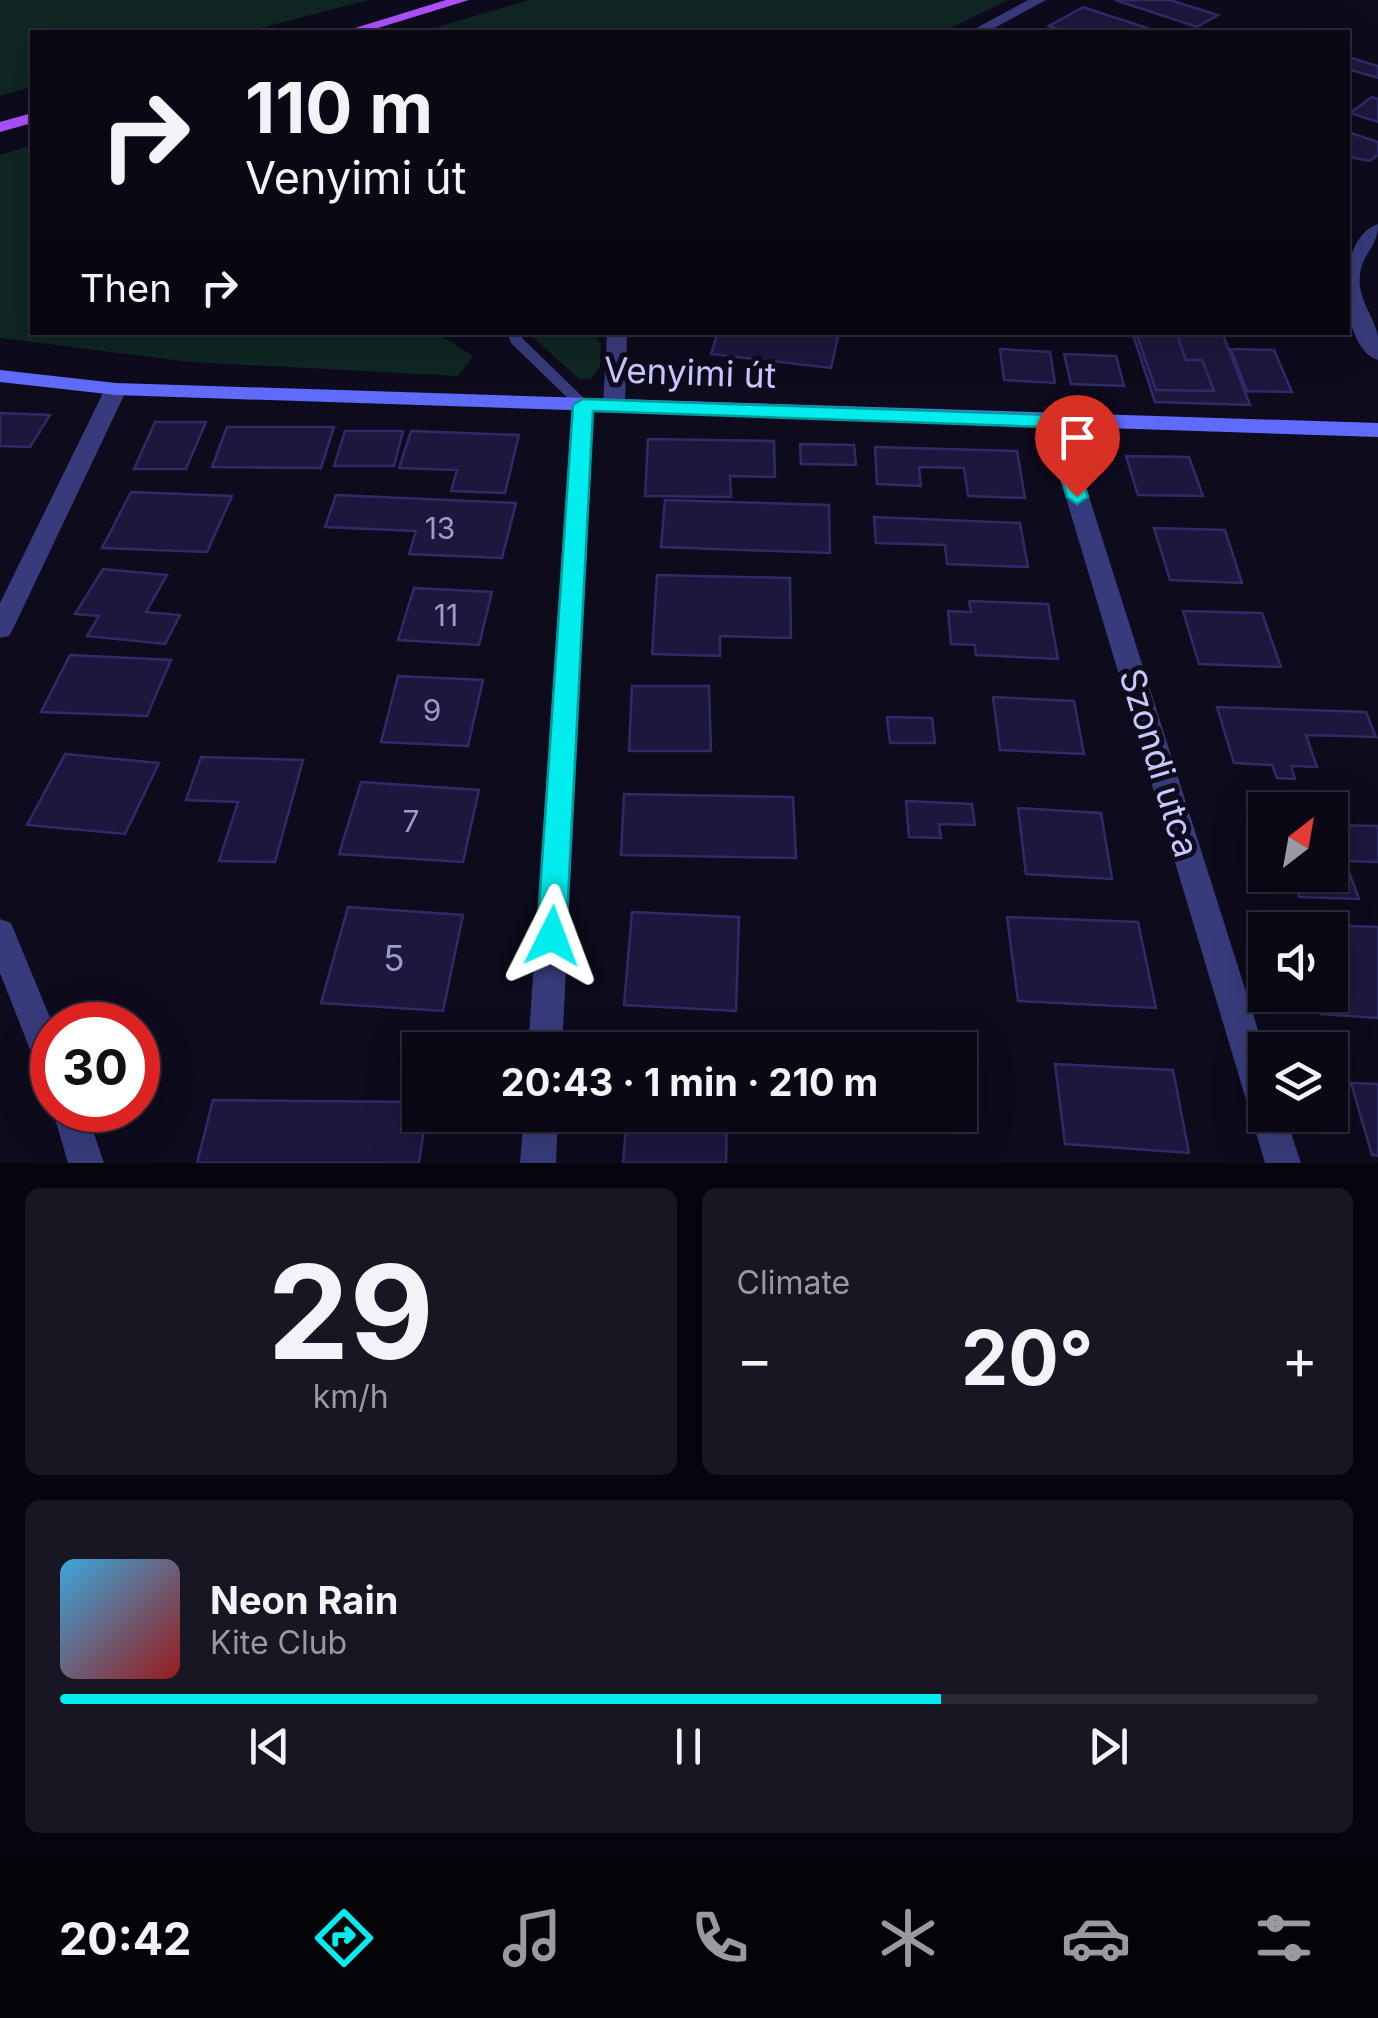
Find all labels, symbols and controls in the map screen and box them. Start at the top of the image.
text: 110 m [245,65,433,150]
icon: right [80,70,210,200]
text: Venyimi út [245,150,466,205]
icon: right [192,260,247,315]
text: Then [80,265,172,311]
street label: Venyimi út [603,348,777,396]
pin [1035,395,1120,498]
icon: arrive [1050,410,1105,465]
house number: 13 [425,510,455,546]
house number: 11 [434,597,458,633]
street label: Szondi utca [1111,664,1208,862]
house number: 9 [423,692,441,728]
north arrow [1248,792,1348,892]
map controls [1248,792,1348,1132]
house number: 7 [403,803,419,839]
position arrow [500,884,604,988]
button: sound [1248,912,1348,1012]
house number: 5 [383,937,405,979]
speed limit sign: 30 [30,1002,160,1132]
button: layers [1248,1032,1348,1132]
text: 20:43 · 1 min · 210 m [501,1059,878,1105]
text: 29 [268,1233,434,1390]
text: Climate [737,1263,850,1302]
text: 20° [961,1312,1093,1403]
text: − [737,1326,773,1392]
text: + [1282,1326,1318,1392]
text: km/h [313,1377,389,1416]
text: Neon Rain [210,1577,398,1623]
text: Kite Club [210,1623,347,1662]
icon: previous [242,1719,297,1774]
icon: pause [661,1719,716,1774]
icon: next [1081,1719,1136,1774]
icon: directions [309,1903,379,1973]
icon: music [497,1903,567,1973]
icon: phone [685,1903,755,1973]
icon: climate [873,1903,943,1973]
icon: car [1061,1903,1131,1973]
icon: filters [1249,1903,1319,1973]
text: 20:42 [59,1911,191,1966]

